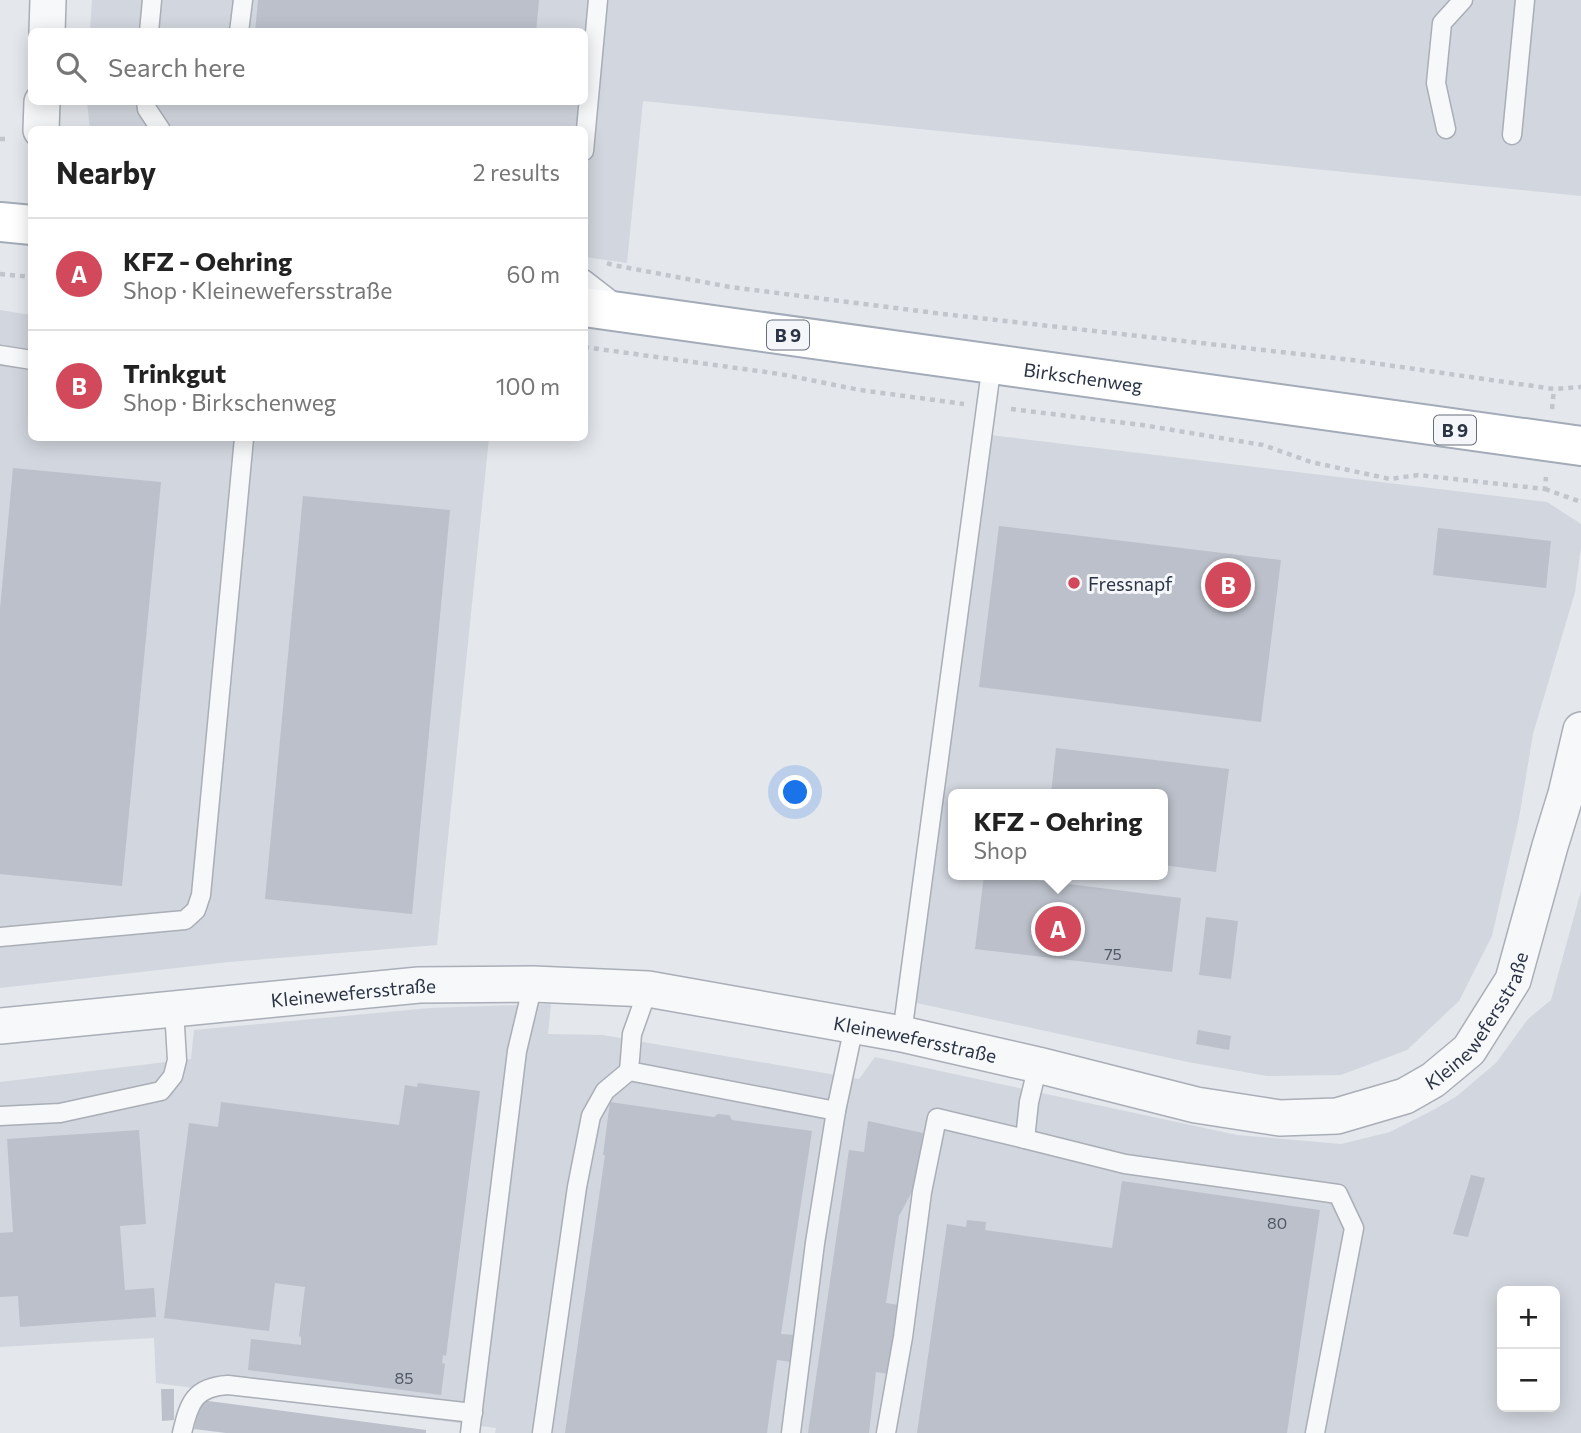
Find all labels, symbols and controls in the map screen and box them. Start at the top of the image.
search box [28,28,588,105]
icon: search [52,48,90,86]
text: Search here [108,51,246,82]
text: Nearby [56,153,156,190]
text: 2 results [473,158,560,186]
text: KFZ - Oehring [123,245,292,276]
text: A [71,260,87,288]
text: 60 m [507,260,560,288]
text: Shop · Kleinewefersstraße [123,276,392,304]
road number: B 9 [767,320,809,349]
text: Trinkgut [123,357,226,388]
street label: Birkschenweg [1022,357,1144,396]
text: B [71,372,87,400]
text: 100 m [496,372,560,400]
text: Shop · Birkschenweg [123,388,336,416]
road number: B 9 [1434,416,1476,444]
pin: B [1205,559,1251,611]
place label: Fressnapf [1088,572,1173,595]
marker: Fressnapf [1066,575,1082,591]
your location [778,775,812,809]
popup [948,789,1168,880]
text: KFZ - Oehring [973,805,1143,836]
text: Shop [973,836,1027,864]
pin: A [1035,903,1081,955]
house number: 75 [1104,944,1122,963]
street label: Kleinewefersstraße [1421,949,1532,1094]
street label: Kleinewefersstraße [269,973,436,1011]
street label: Kleinewefersstraße [832,1011,999,1067]
house number: 80 [1267,1213,1287,1232]
map controls [1497,1286,1560,1412]
button: + [1497,1286,1560,1349]
button: − [1497,1349,1560,1412]
house number: 85 [395,1368,413,1387]

